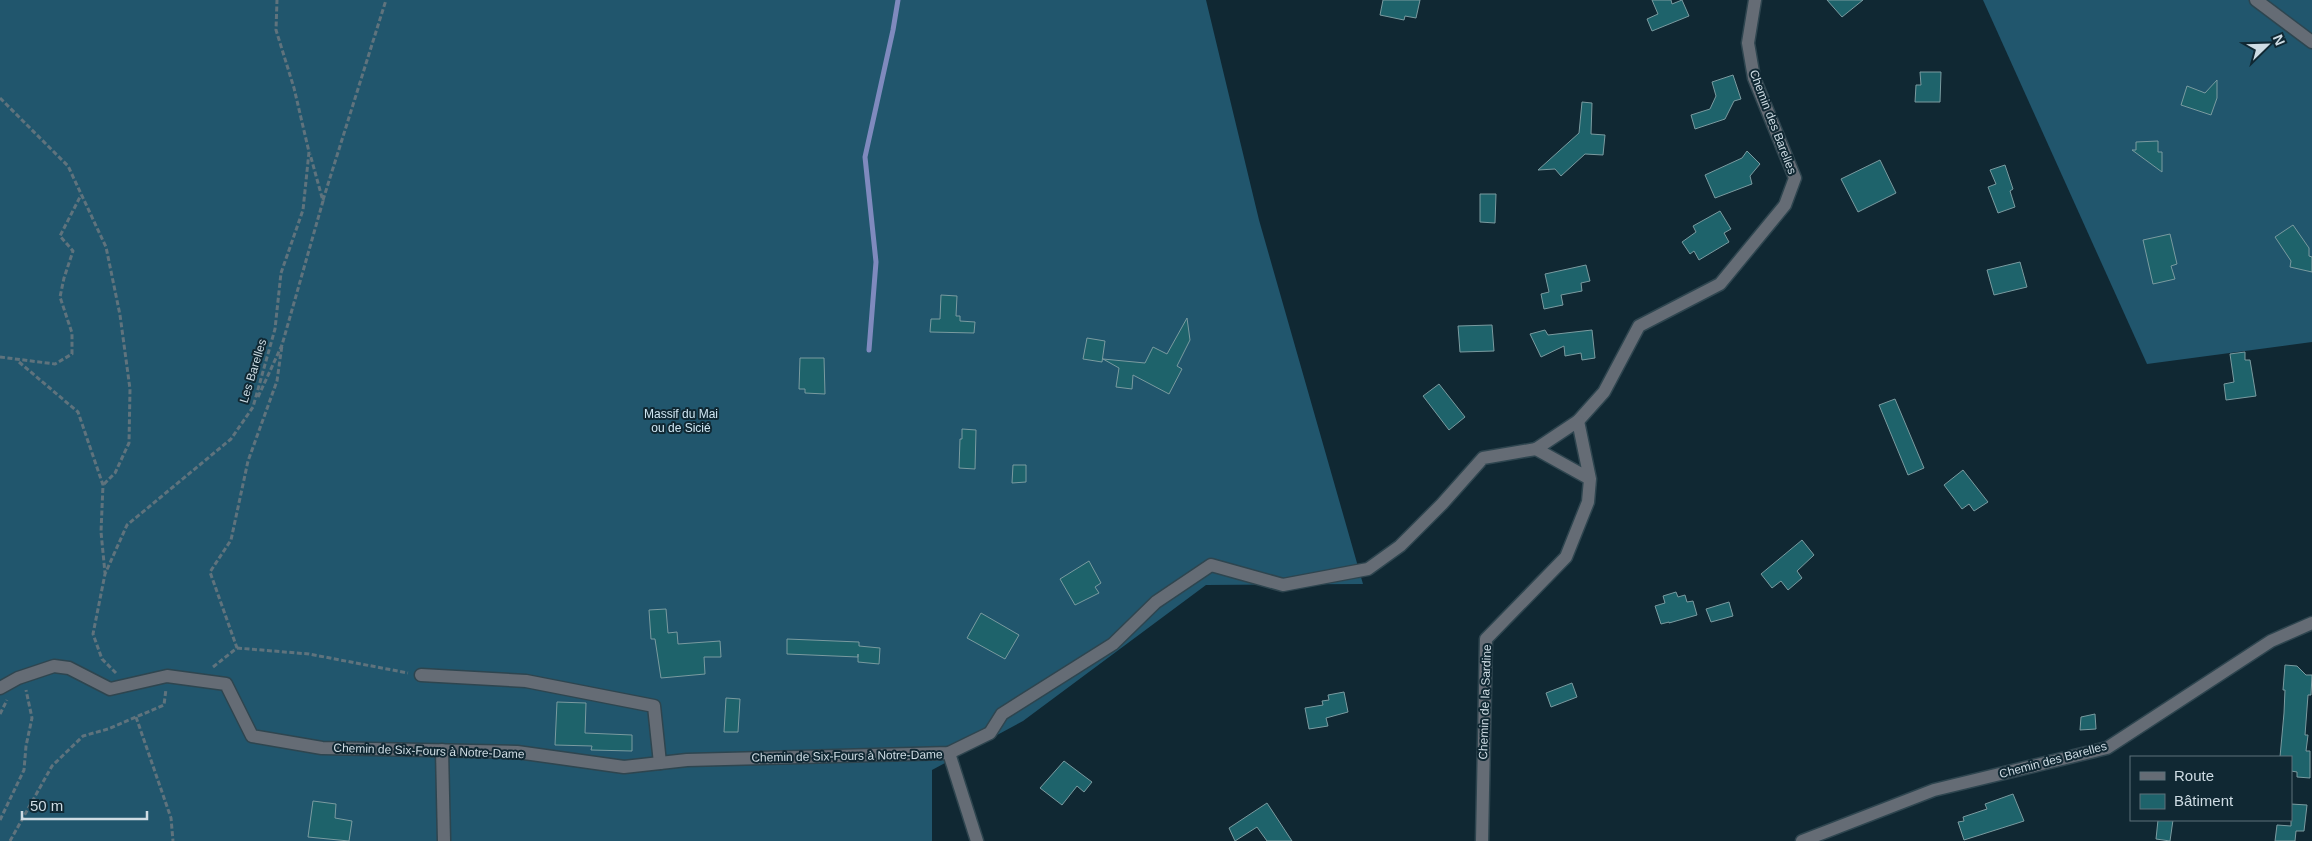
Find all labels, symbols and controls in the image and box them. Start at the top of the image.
north arrow [2242,20,2292,70]
text: N [2270,32,2288,48]
street label: Chemin des Barelles [1747,68,1799,176]
street label: Les Barelles [237,337,269,405]
park label: Massif du Mai ou de Sicié [644,407,718,435]
street label: Chemin de la Sardine [1476,644,1494,760]
street label: Chemin des Barelles [1998,739,2108,781]
street label: Chemin de Six-Fours à Notre-Dame [333,741,525,761]
street label: Chemin de Six-Fours à Notre-Dame [751,747,943,765]
legend [2130,756,2292,821]
text: Route [2174,767,2214,784]
scale bar [22,788,148,820]
text: Bâtiment [2174,792,2234,809]
text: 50 m [30,797,63,814]

